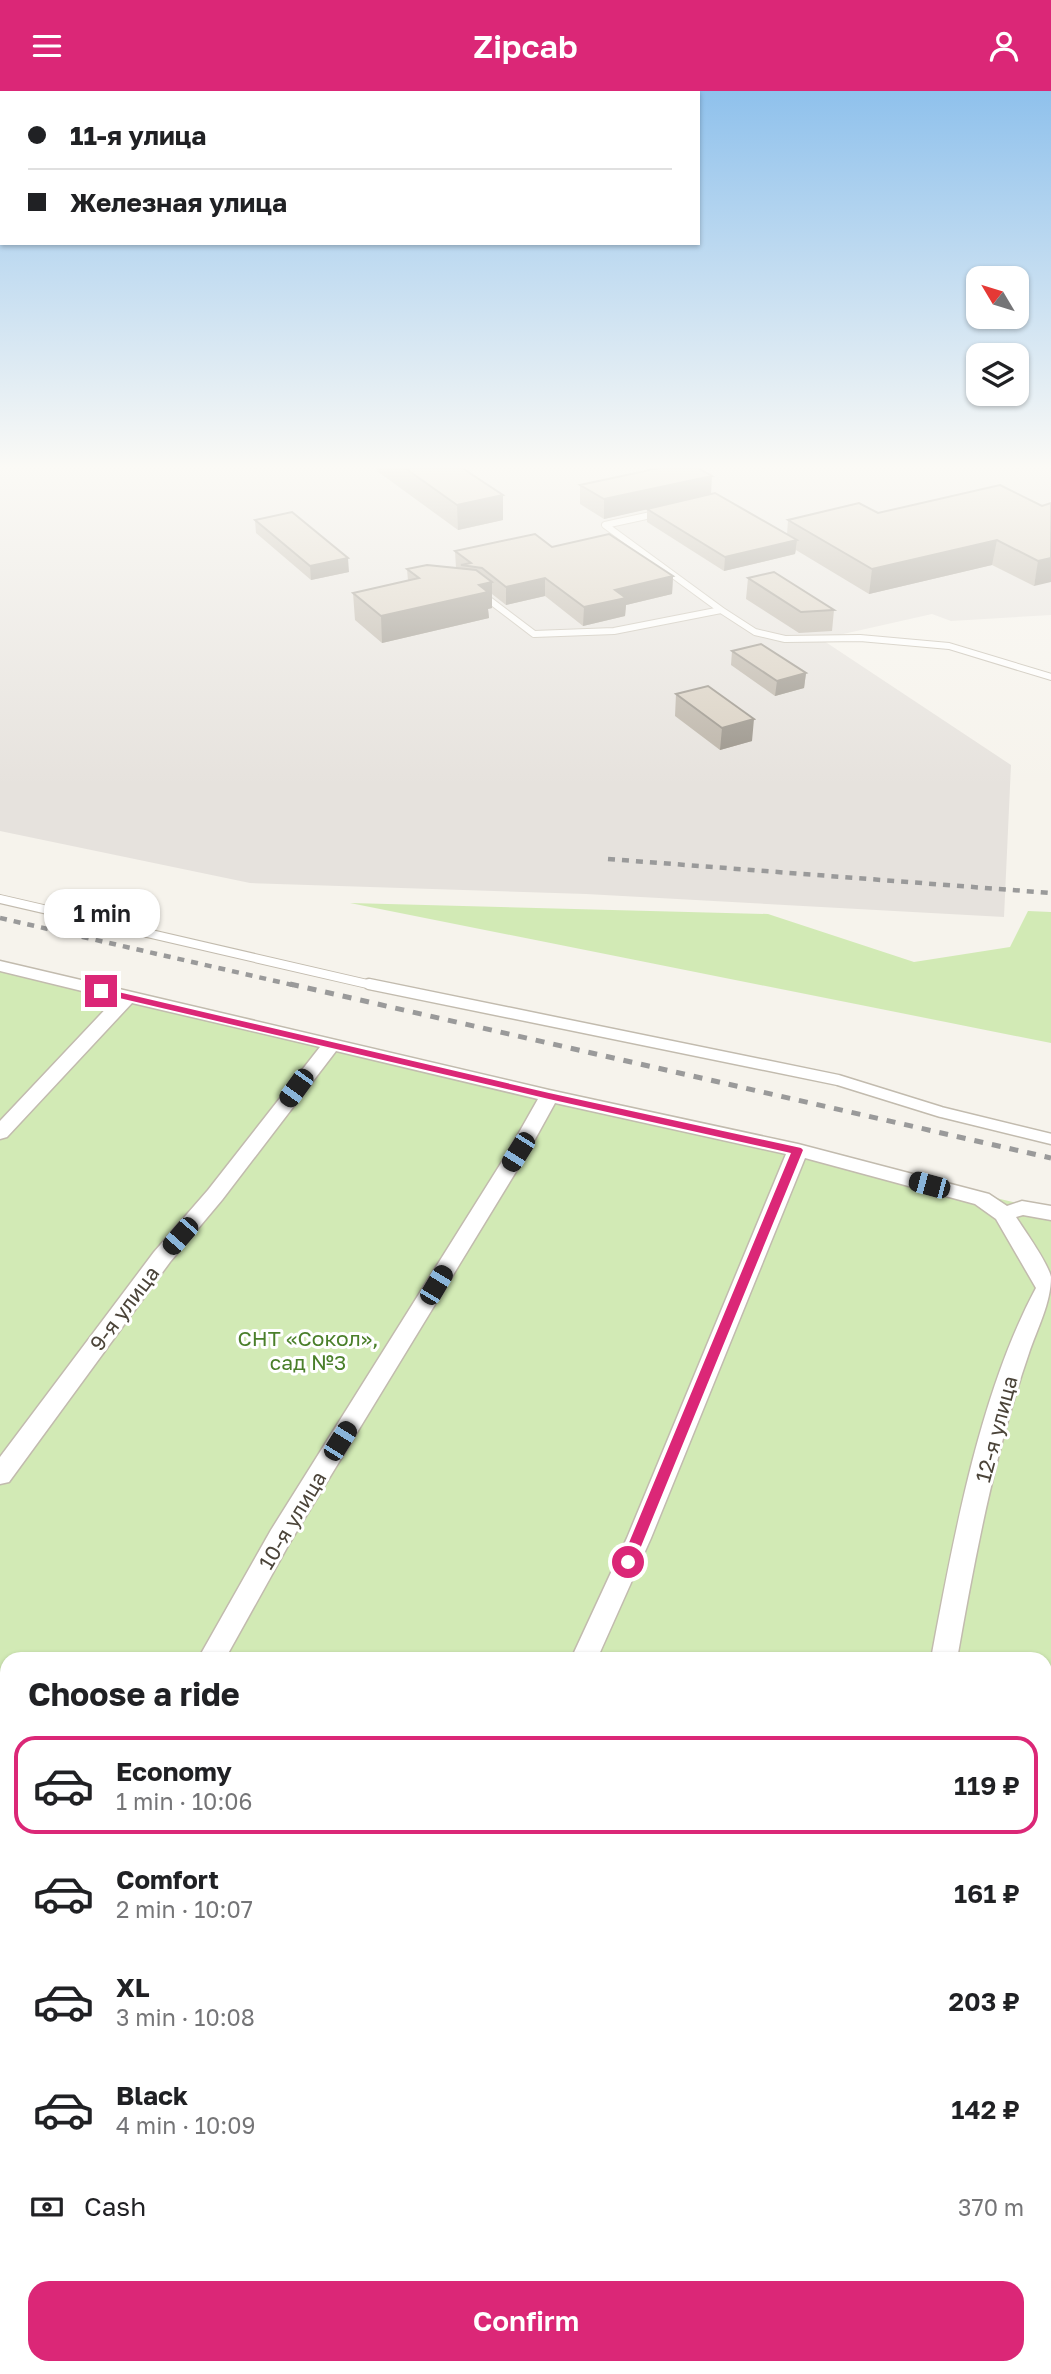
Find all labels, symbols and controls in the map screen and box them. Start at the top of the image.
icon: menu [28,27,66,65]
text: Zipcab [473,27,578,65]
icon: person [985,27,1023,65]
text: 11-я улица [70,120,206,151]
text: Железная улица [70,187,287,218]
north arrow [966,266,1029,329]
map controls [966,266,1029,406]
button: layers [966,343,1029,406]
callout: 1 min [43,890,159,939]
text: 1 min [73,899,131,927]
route end [85,975,117,1007]
car [276,1065,317,1111]
car [498,1129,539,1175]
car [906,1169,953,1201]
car [159,1213,202,1259]
street label: 9-я улица [84,1260,164,1356]
car [417,1262,456,1308]
park label: СНТ «Сокол», сад №3 [237,1325,379,1375]
street label: 12-я улица [969,1373,1023,1485]
car [320,1418,361,1464]
street label: 10-я улица [253,1466,331,1574]
route start [612,1546,644,1578]
text: Choose a ride [28,1675,240,1713]
icon: car [32,1754,95,1817]
text: Economy [116,1756,232,1787]
text: 119 ₽ [954,1770,1020,1801]
text: 1 min · 10:06 [116,1787,252,1815]
icon: car [32,1862,95,1925]
text: Comfort [116,1864,219,1895]
text: 161 ₽ [954,1878,1020,1909]
text: 2 min · 10:07 [116,1895,253,1923]
icon: car [32,1970,95,2033]
text: XL [116,1972,150,2003]
text: 203 ₽ [948,1986,1020,2017]
text: 3 min · 10:08 [116,2003,255,2031]
icon: car [32,2078,95,2141]
text: Black [116,2080,188,2111]
text: 142 ₽ [951,2094,1020,2125]
text: 4 min · 10:09 [116,2111,255,2139]
icon: cash [28,2188,66,2226]
text: Cash [84,2191,146,2222]
text: 370 m [958,2193,1024,2221]
button: Confirm [28,2281,1024,2361]

